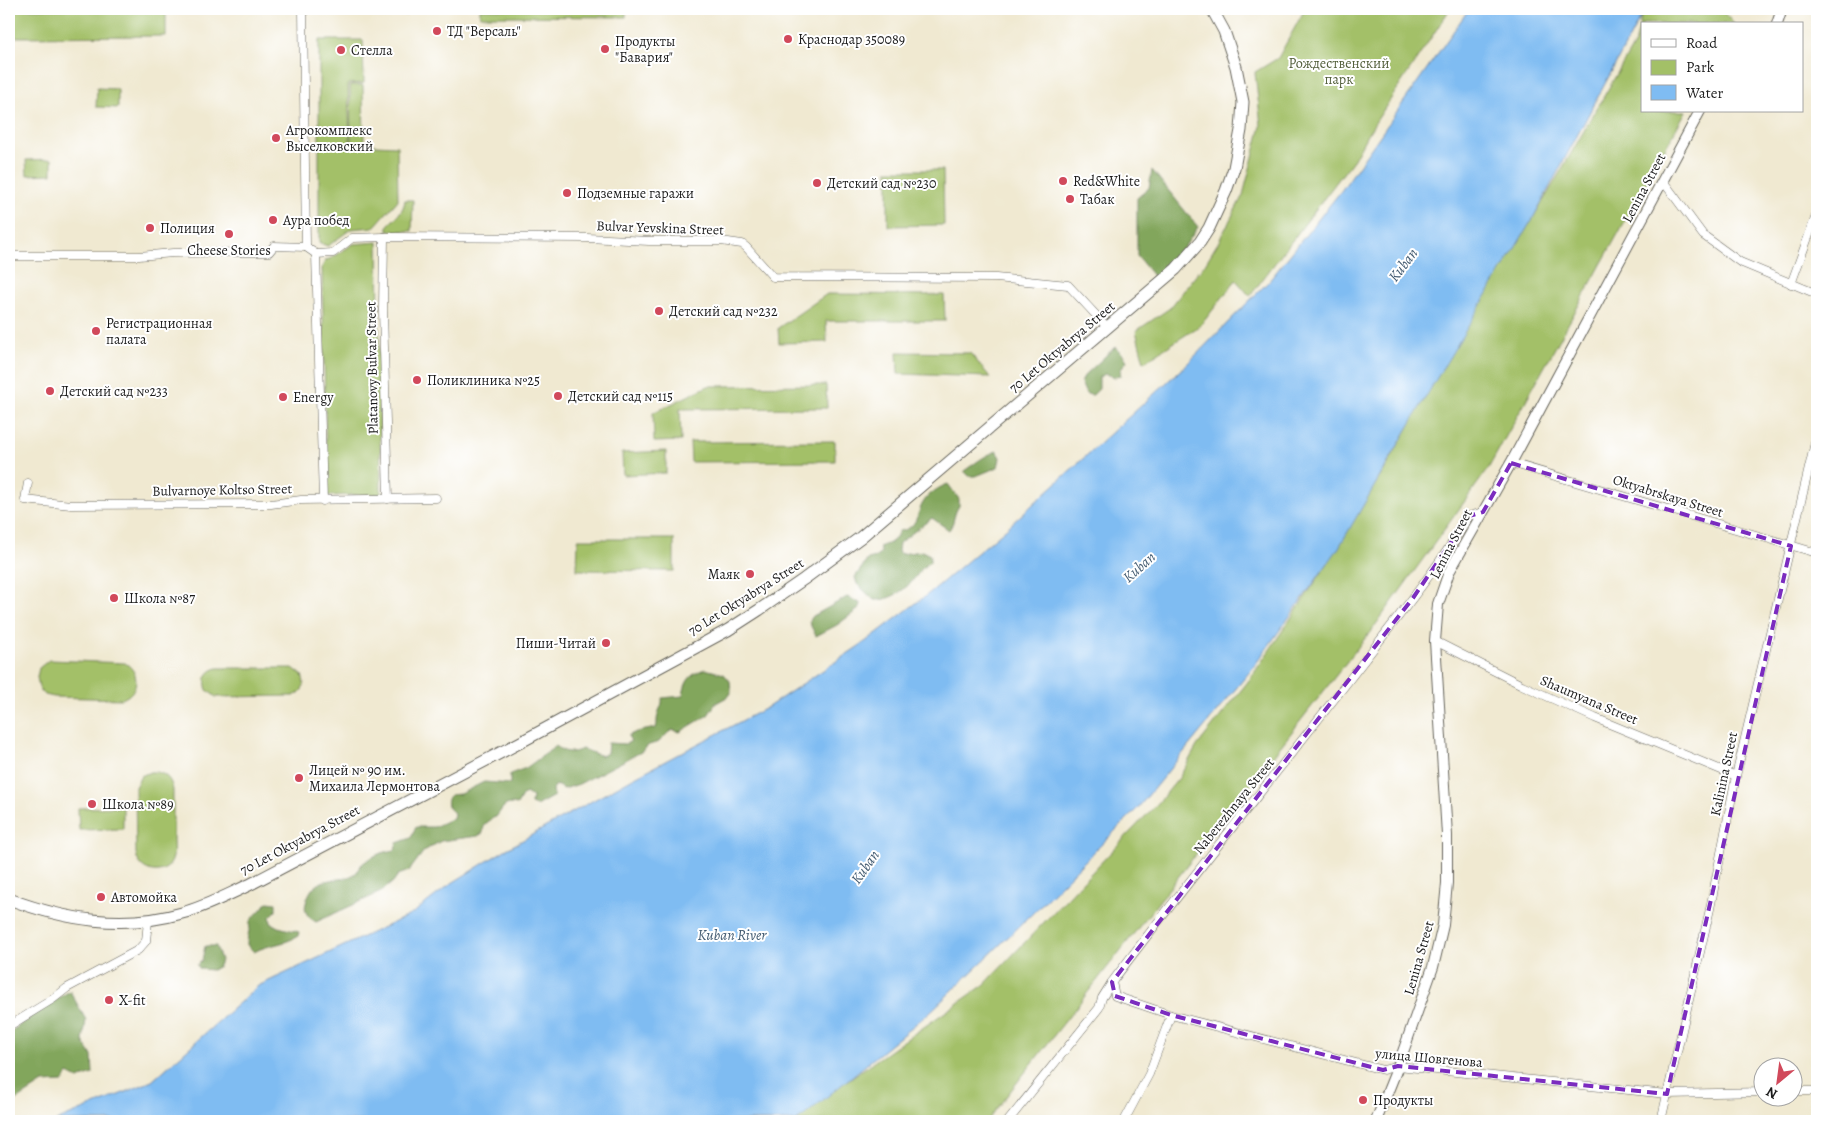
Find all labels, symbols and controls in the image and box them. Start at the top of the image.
place label: ТД "Версаль" [447,22,521,41]
legend [1641,22,1804,112]
marker: ТД "Версаль" [431,25,443,37]
place label: Краснодар 350089 [798,30,905,49]
place label: Продукты "Бавария" [615,32,675,67]
marker: Краснодар 350089 [782,33,794,45]
text: Road [1686,33,1718,53]
place label: Стелла [351,41,393,60]
marker: Продукты "Бавария" [599,43,611,55]
marker: Стелла [335,44,347,56]
park label: Рождественский парк [1289,54,1389,89]
text: Park [1686,57,1715,77]
text: Water [1685,83,1723,103]
place label: Агрокомплекс Выселковский [285,121,373,156]
marker: Агрокомплекс Выселковский [270,132,282,144]
street label: Lenina Street [1618,149,1670,226]
place label: Red&White [1073,172,1140,191]
place label: Детский сад №230 [827,174,936,193]
marker: Red&White [1057,175,1069,187]
marker: Детский сад №230 [811,177,823,189]
place label: Подземные гаражи [577,184,694,203]
marker: Подземные гаражи [561,187,573,199]
place label: Табак [1080,190,1114,209]
marker: Табак [1064,193,1076,205]
place label: Аура побед [282,211,350,230]
marker: Аура побед [267,214,279,226]
street label: Bulvar Yevskina Street [596,216,724,240]
place label: Полиция [160,219,215,238]
marker: Полиция [144,222,156,234]
marker: Cheese Stories [223,228,235,240]
place label: Cheese Stories [187,241,271,260]
water label: Kuban [1384,244,1422,286]
street label: 70 Let Oktyabrya Street [1005,297,1119,397]
street label: Platanovy Bulvar Street [361,301,383,435]
place label: Детский сад №232 [669,302,778,321]
marker: Детский сад №232 [653,305,665,317]
place label: Регистрационная палата [106,314,212,349]
marker: Регистрационная палата [90,325,102,337]
place label: Поликлиника №25 [427,371,540,390]
marker: Поликлиника №25 [411,374,423,386]
place label: Детский сад №233 [60,382,168,401]
marker: Детский сад №233 [44,385,56,397]
place label: Детский сад №115 [568,387,673,406]
place label: Energy [293,388,334,407]
marker: Детский сад №115 [552,390,564,402]
marker: Energy [277,391,289,403]
street label: Oktyabrskaya Street [1610,470,1726,522]
street label: Bulvarnoye Koltso Street [152,479,292,501]
street label: Lenina Street [1425,505,1477,582]
water label: Kuban [1118,547,1160,587]
street label: 70 Let Oktyabrya Street [685,553,808,640]
place label: Маяк [708,565,740,584]
marker: Маяк [744,568,756,580]
place label: Школа №87 [124,589,195,608]
marker: Школа №87 [108,592,120,604]
place label: Пиши-Читай [516,634,596,653]
marker: Пиши-Читай [600,637,612,649]
street label: Shaumyana Street [1537,671,1641,729]
street label: Kalinina Street [1706,730,1742,818]
street label: Naberezhnaya Street [1189,754,1279,858]
place label: Лицей № 90 им. Михаила Лермонтова [309,761,441,796]
marker: Лицей № 90 им. Михаила Лермонтова [293,772,305,784]
place label: Школа №89 [102,795,174,814]
marker: Школа №89 [86,798,98,810]
street label: 70 Let Oktyabrya Street [237,800,364,880]
water label: Kuban [846,846,884,888]
place label: Автомойка [110,888,177,907]
marker: Автомойка [95,891,107,903]
street label: Lenina Street [1399,918,1439,997]
water label: Kuban River [698,925,767,945]
place label: X-fit [119,991,146,1010]
marker: X-fit [103,994,115,1006]
street label: улица Шовгенова [1374,1044,1484,1072]
north arrow [1754,1058,1804,1108]
text: N [1763,1082,1781,1104]
place label: Продукты [1373,1091,1433,1110]
marker: Продукты [1357,1094,1369,1106]

